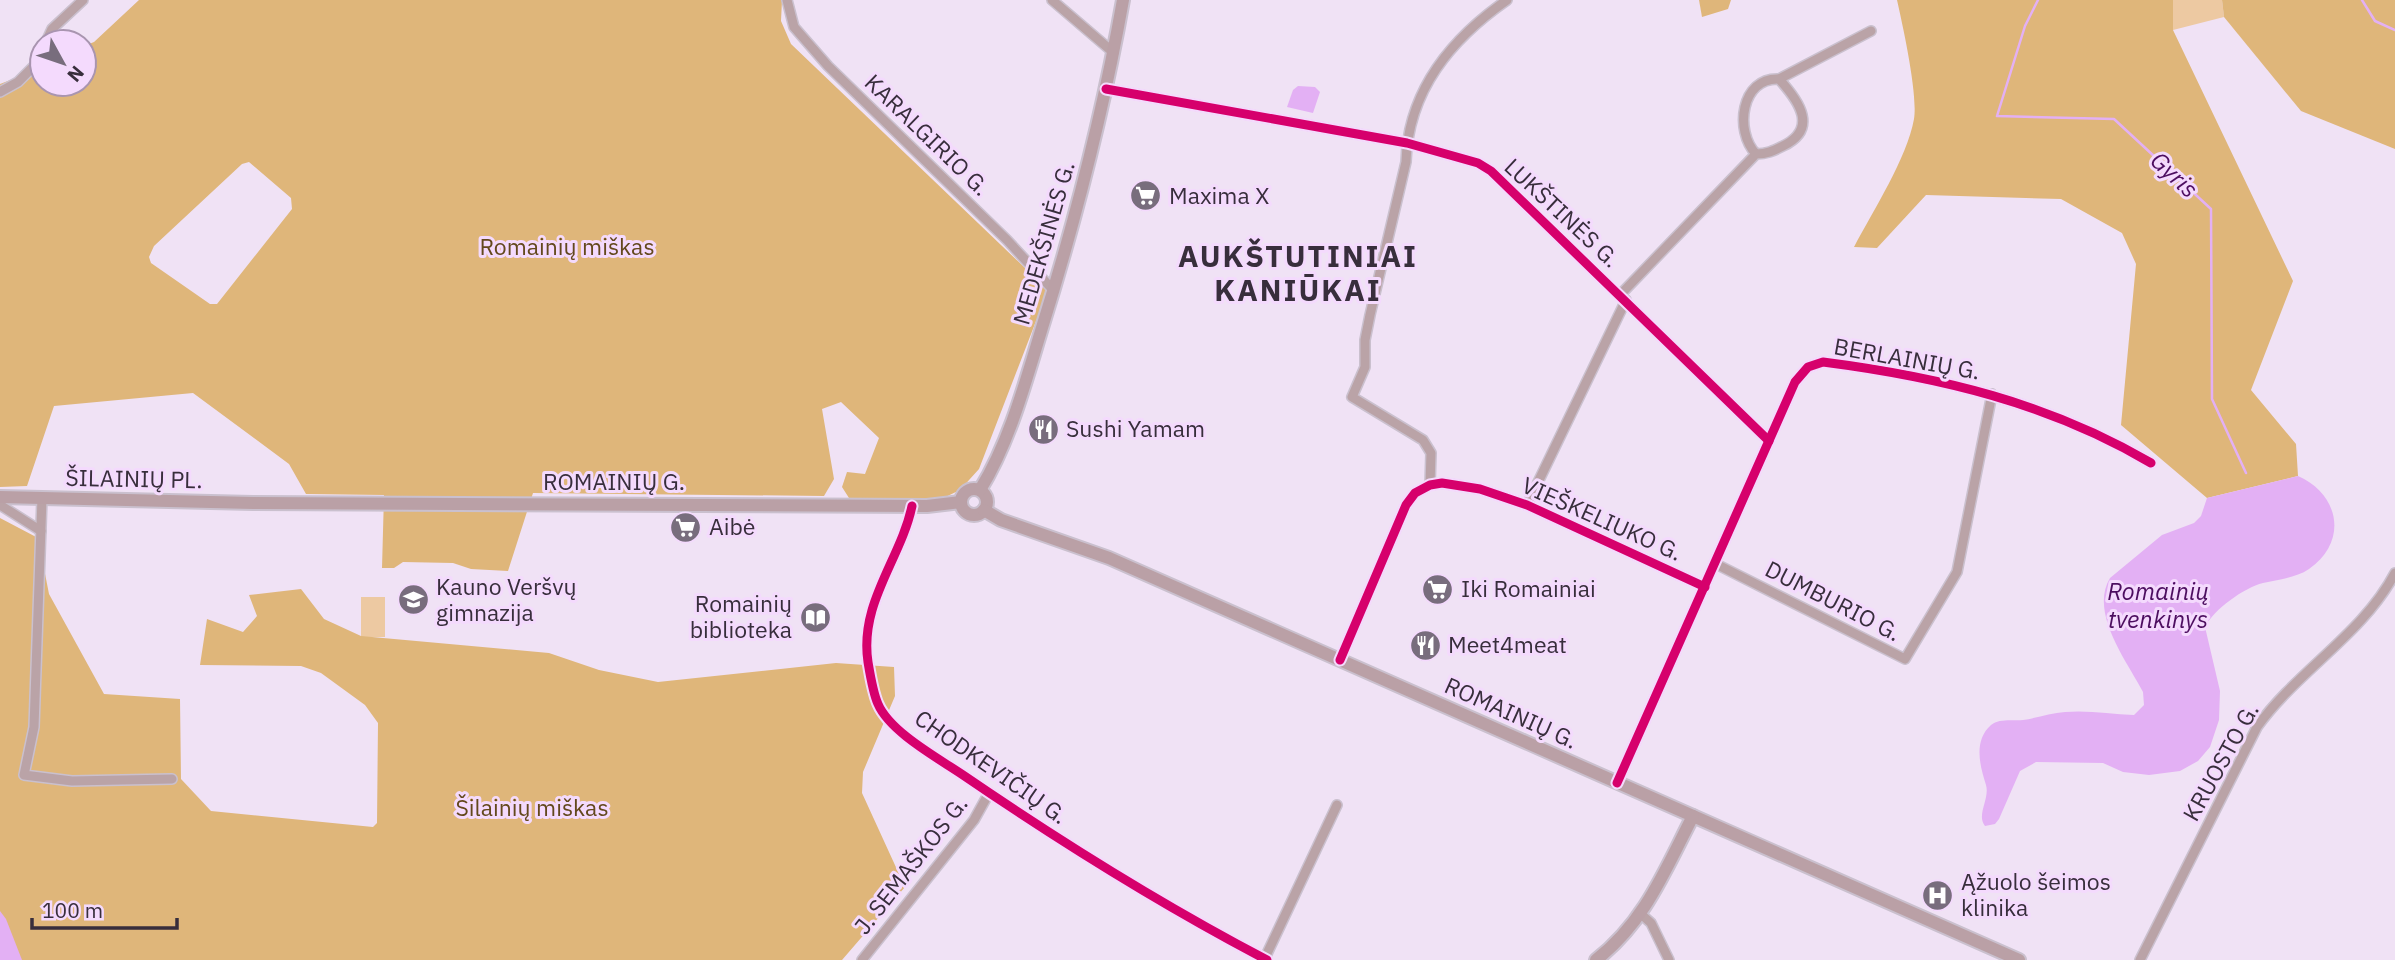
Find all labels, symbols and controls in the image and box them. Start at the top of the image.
north arrow [28,28,98,98]
text: N [62,61,90,87]
street label: KARALGIRIO G. [859,67,997,202]
water label: Gyris [2144,144,2205,204]
street label: LUKŠTINĖS G. [1499,151,1627,273]
street label: MEDEKŠINĖS G. [1005,158,1081,328]
supermarket icon: Maxima X [1129,179,1163,213]
place label: Maxima X [1169,180,1269,210]
park label: Romainių miškas [479,231,655,261]
district label: AUKŠTUTINIAI KANIŪKAI [1178,236,1418,309]
street label: BERLAINIŲ G. [1832,330,1983,386]
restaurant icon: Sushi Yamam [1026,412,1060,446]
place label: Sushi Yamam [1066,413,1205,443]
street label: ŠILAINIŲ PL. [65,462,203,494]
street label: ROMAINIŲ G. [543,466,685,496]
street label: VIEŠKELIUKO G. [1518,469,1687,567]
supermarket icon: Aibė [669,510,703,544]
place label: Aibė [709,511,755,541]
street label: DUMBURIO G. [1761,553,1906,647]
place label: Kauno Veršvų gimnazija [436,571,577,627]
supermarket icon: Iki Romainiai [1421,572,1455,606]
place label: Iki Romainiai [1461,573,1596,603]
water label: Romainių tvenkinys [2107,575,2209,635]
school or university icon: Kauno Veršvų gimnazija [396,583,430,617]
place label: Romainių biblioteka [690,588,792,644]
library icon: Romainių biblioteka [798,600,832,634]
restaurant icon: Meet4meat [1408,628,1442,662]
place label: Meet4meat [1448,629,1567,659]
street label: ROMAINIŲ G. [1440,669,1582,755]
street label: KRUOSTO G. [2175,697,2265,826]
street label: CHODKEVIČIŲ G. [909,702,1074,830]
street label: J. SEMAŠKOS G. [847,789,974,940]
park label: Šilainių miškas [455,792,609,822]
place label: Ąžuolo šeimos klinika [1961,866,2111,922]
hospital icon: Ąžuolo šeimos klinika [1921,878,1955,912]
scale bar [32,886,177,930]
text: 100 m [42,896,103,924]

